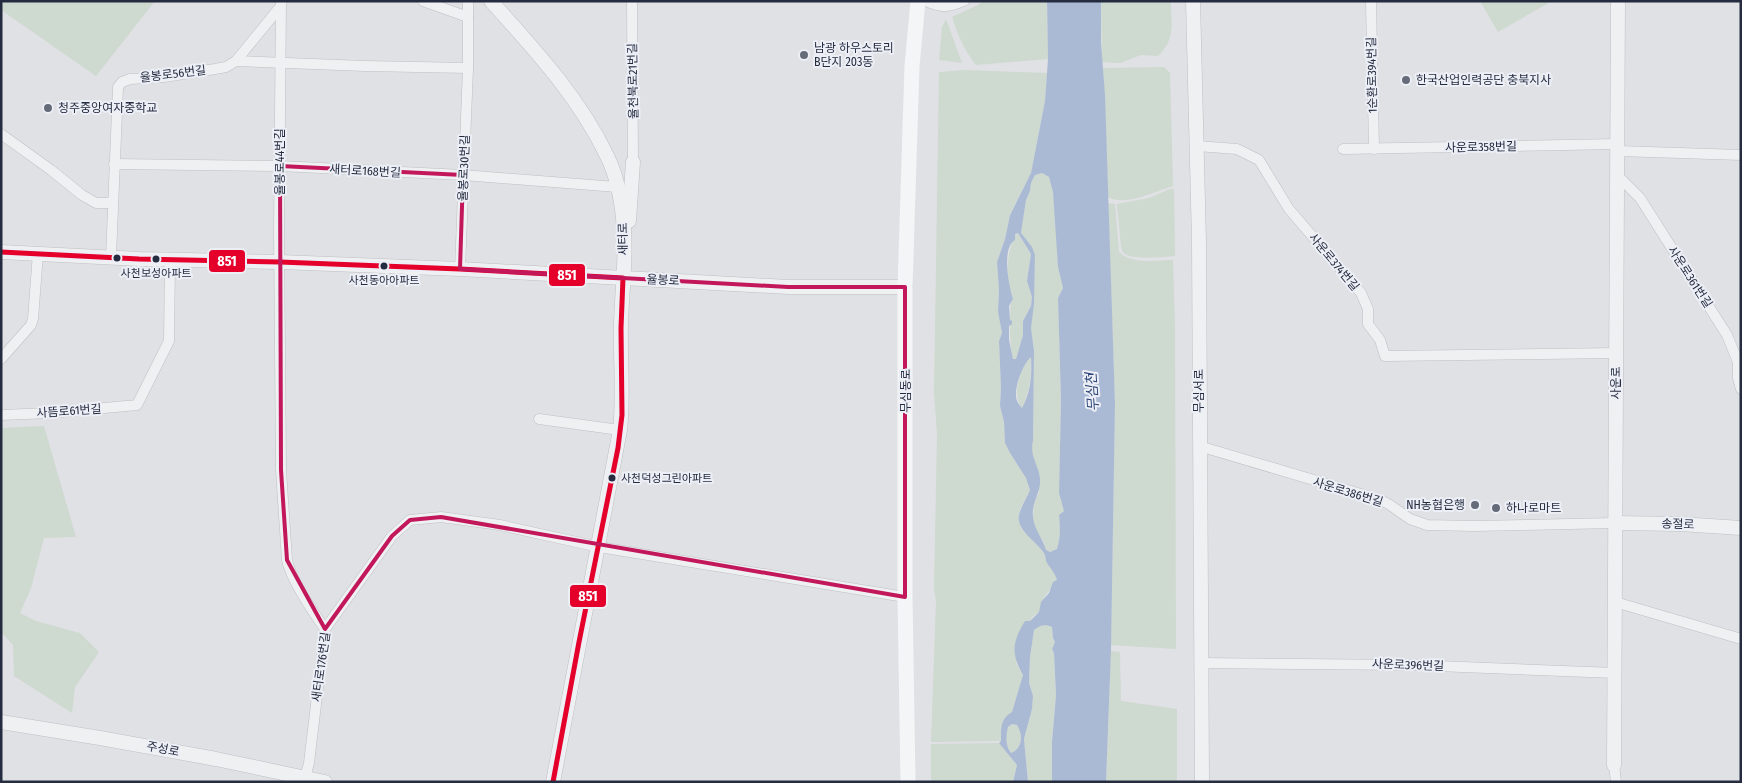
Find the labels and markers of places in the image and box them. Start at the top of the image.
place label: 남광 하우스토리 B단지 203동 [814,41,894,69]
marker: 남광 하우스토리 B단지 203동 [798,49,810,61]
place label: 한국산업인력공단 충북지사 [1416,73,1551,87]
marker: 한국산업인력공단 충북지사 [1400,74,1412,86]
place label: 청주중앙여자중학교 [58,101,157,115]
marker: 청주중앙여자중학교 [42,102,54,114]
unlabelled marker [112,253,122,263]
marker: 사천보성아파트 [151,254,161,264]
marker: 사천동아아파트 [379,261,389,271]
place label: 사천보성아파트 [121,267,191,280]
place label: 사천동아아파트 [349,274,419,287]
place label: 사천덕성그린아파트 [621,472,712,485]
marker: 사천덕성그린아파트 [607,473,617,483]
place label: NH농협은행 [1406,498,1465,512]
marker: NH농협은행 [1469,499,1481,511]
place label: 하나로마트 [1506,501,1561,515]
marker: 하나로마트 [1490,502,1502,514]

